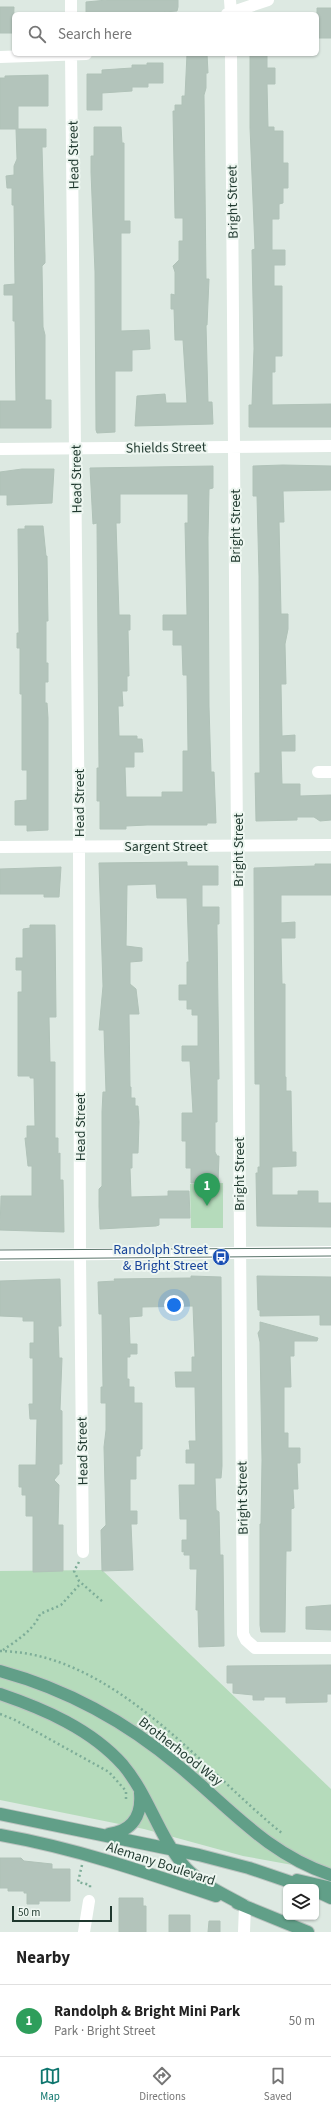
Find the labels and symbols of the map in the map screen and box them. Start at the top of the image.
street label: Head Street [63,120,85,189]
street label: Bright Street [222,165,244,239]
street label: Shields Street [126,437,207,459]
street label: Head Street [66,444,88,513]
street label: Bright Street [226,489,246,563]
street label: Head Street [70,768,90,837]
street label: Bright Street [229,813,249,887]
street label: Sargent Street [124,837,208,857]
street label: Head Street [71,1092,91,1161]
street label: Bright Street [230,1137,250,1211]
pin: 1 [194,1173,220,1206]
place label: Randolph Street & Bright Street [113,1240,208,1276]
bus stop icon: Randolph Street & Bright Street [211,1247,231,1267]
your location [164,1295,184,1315]
street label: Head Street [72,1416,94,1485]
street label: Bright Street [232,1461,254,1535]
street label: Brotherhood Way [134,1712,227,1791]
street label: Alemany Boulevard [104,1837,218,1891]
scale bar [12,1904,112,1923]

